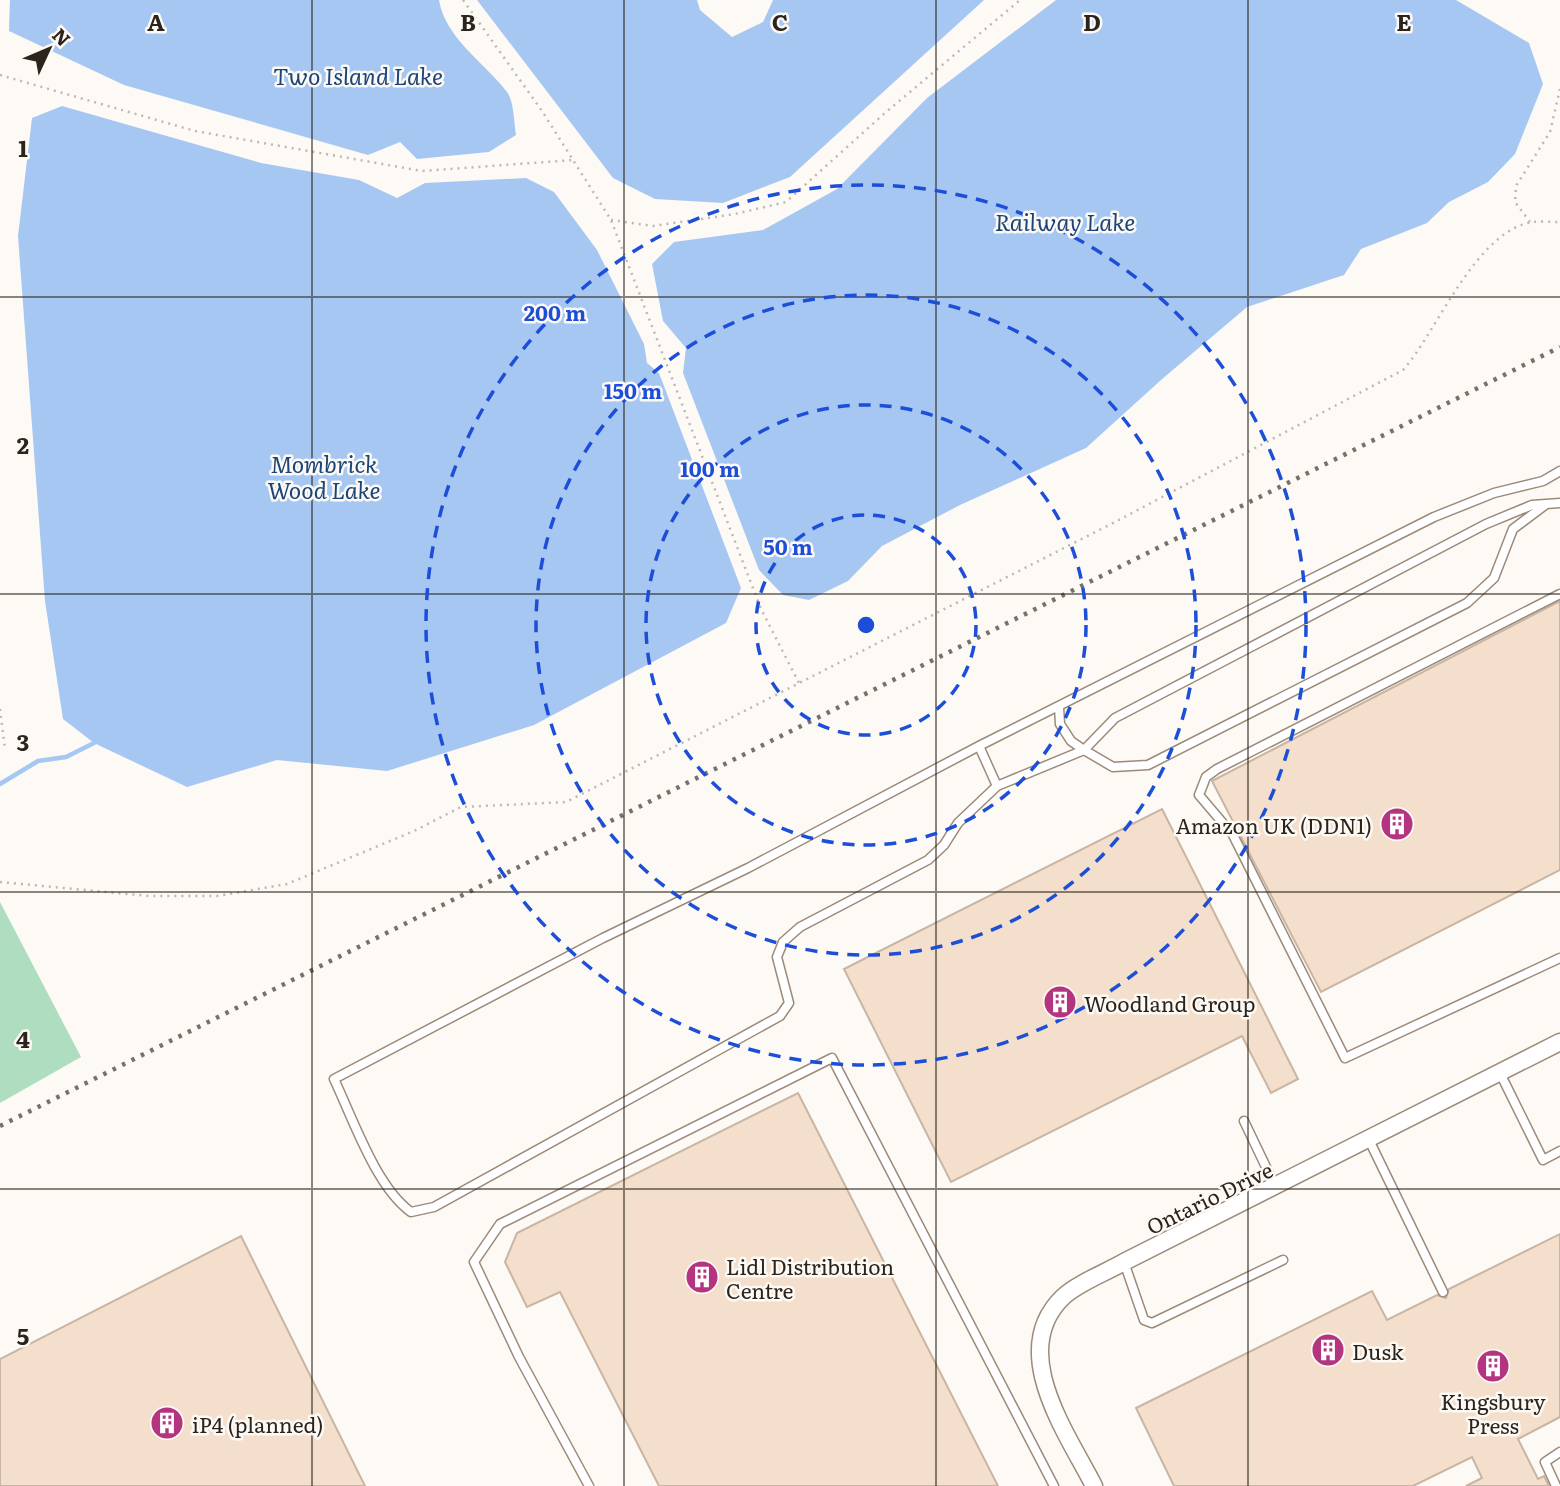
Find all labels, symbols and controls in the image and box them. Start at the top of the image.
text: A [147,4,165,38]
text: B [460,4,476,38]
text: C [772,4,788,38]
text: D [1083,4,1101,38]
text: E [1396,4,1412,38]
north arrow [14,14,84,84]
text: N [46,21,78,52]
water label: Two Island Lake [273,58,443,92]
text: 1 [18,130,28,164]
water label: Railway Lake [995,204,1135,238]
text: 200 m [524,296,586,327]
text: 150 m [604,374,662,405]
text: 2 [17,427,29,461]
water label: Mombrick Wood Lake [267,446,381,506]
text: 100 m [680,452,740,483]
text: 50 m [763,530,813,561]
centre of rings [854,613,878,637]
text: 3 [17,724,29,758]
building icon: Amazon UK (DDN1) [1378,805,1416,843]
place label: Amazon UK (DDN1) [1176,809,1372,840]
building icon: Woodland Group [1041,983,1079,1021]
place label: Woodland Group [1084,987,1255,1018]
text: 4 [16,1021,30,1055]
street label: Ontario Drive [1141,1153,1278,1241]
place label: Lidl Distribution Centre [726,1250,894,1305]
building icon: Lidl Distribution Centre [683,1258,721,1296]
text: 5 [17,1318,29,1352]
building icon: Dusk [1309,1331,1347,1369]
place label: Dusk [1352,1335,1404,1366]
building icon: Kingsbury Press [1474,1347,1512,1385]
place label: Kingsbury Press [1440,1385,1546,1440]
building icon: iP4 (planned) [148,1404,186,1442]
place label: iP4 (planned) [192,1408,323,1439]

